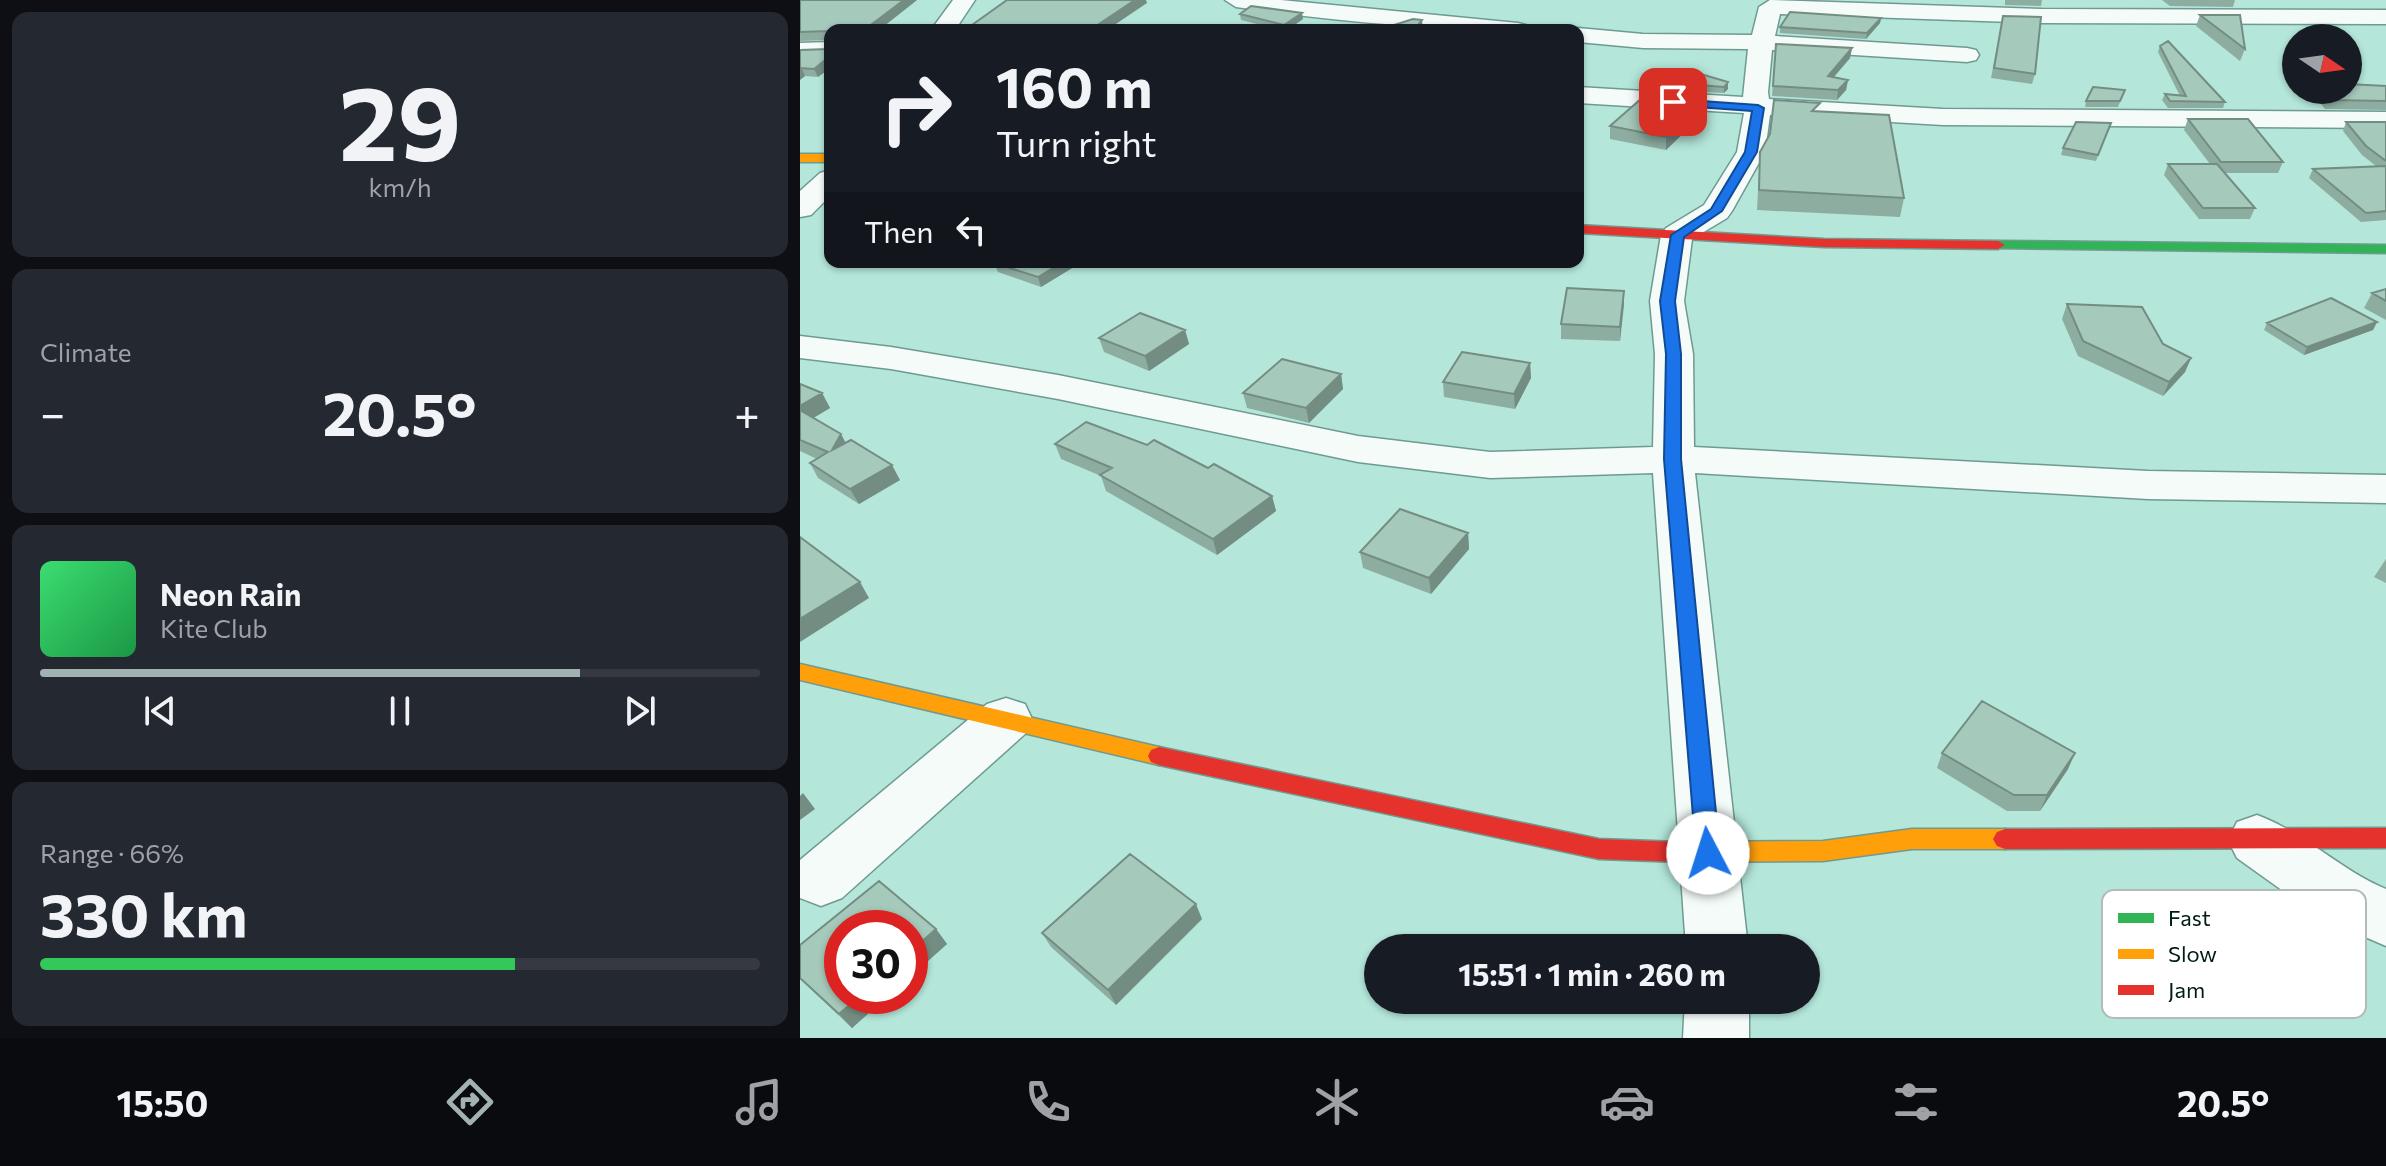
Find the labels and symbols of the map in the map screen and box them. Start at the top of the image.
north arrow [2282,24,2362,104]
pin [1639,68,1707,136]
position arrow [1666,811,1750,895]
legend [2102,890,2366,1018]
text: Fast [2168,904,2211,931]
speed limit sign: 30 [824,910,928,1014]
text: Slow [2168,940,2217,967]
text: Jam [2168,976,2205,1003]

